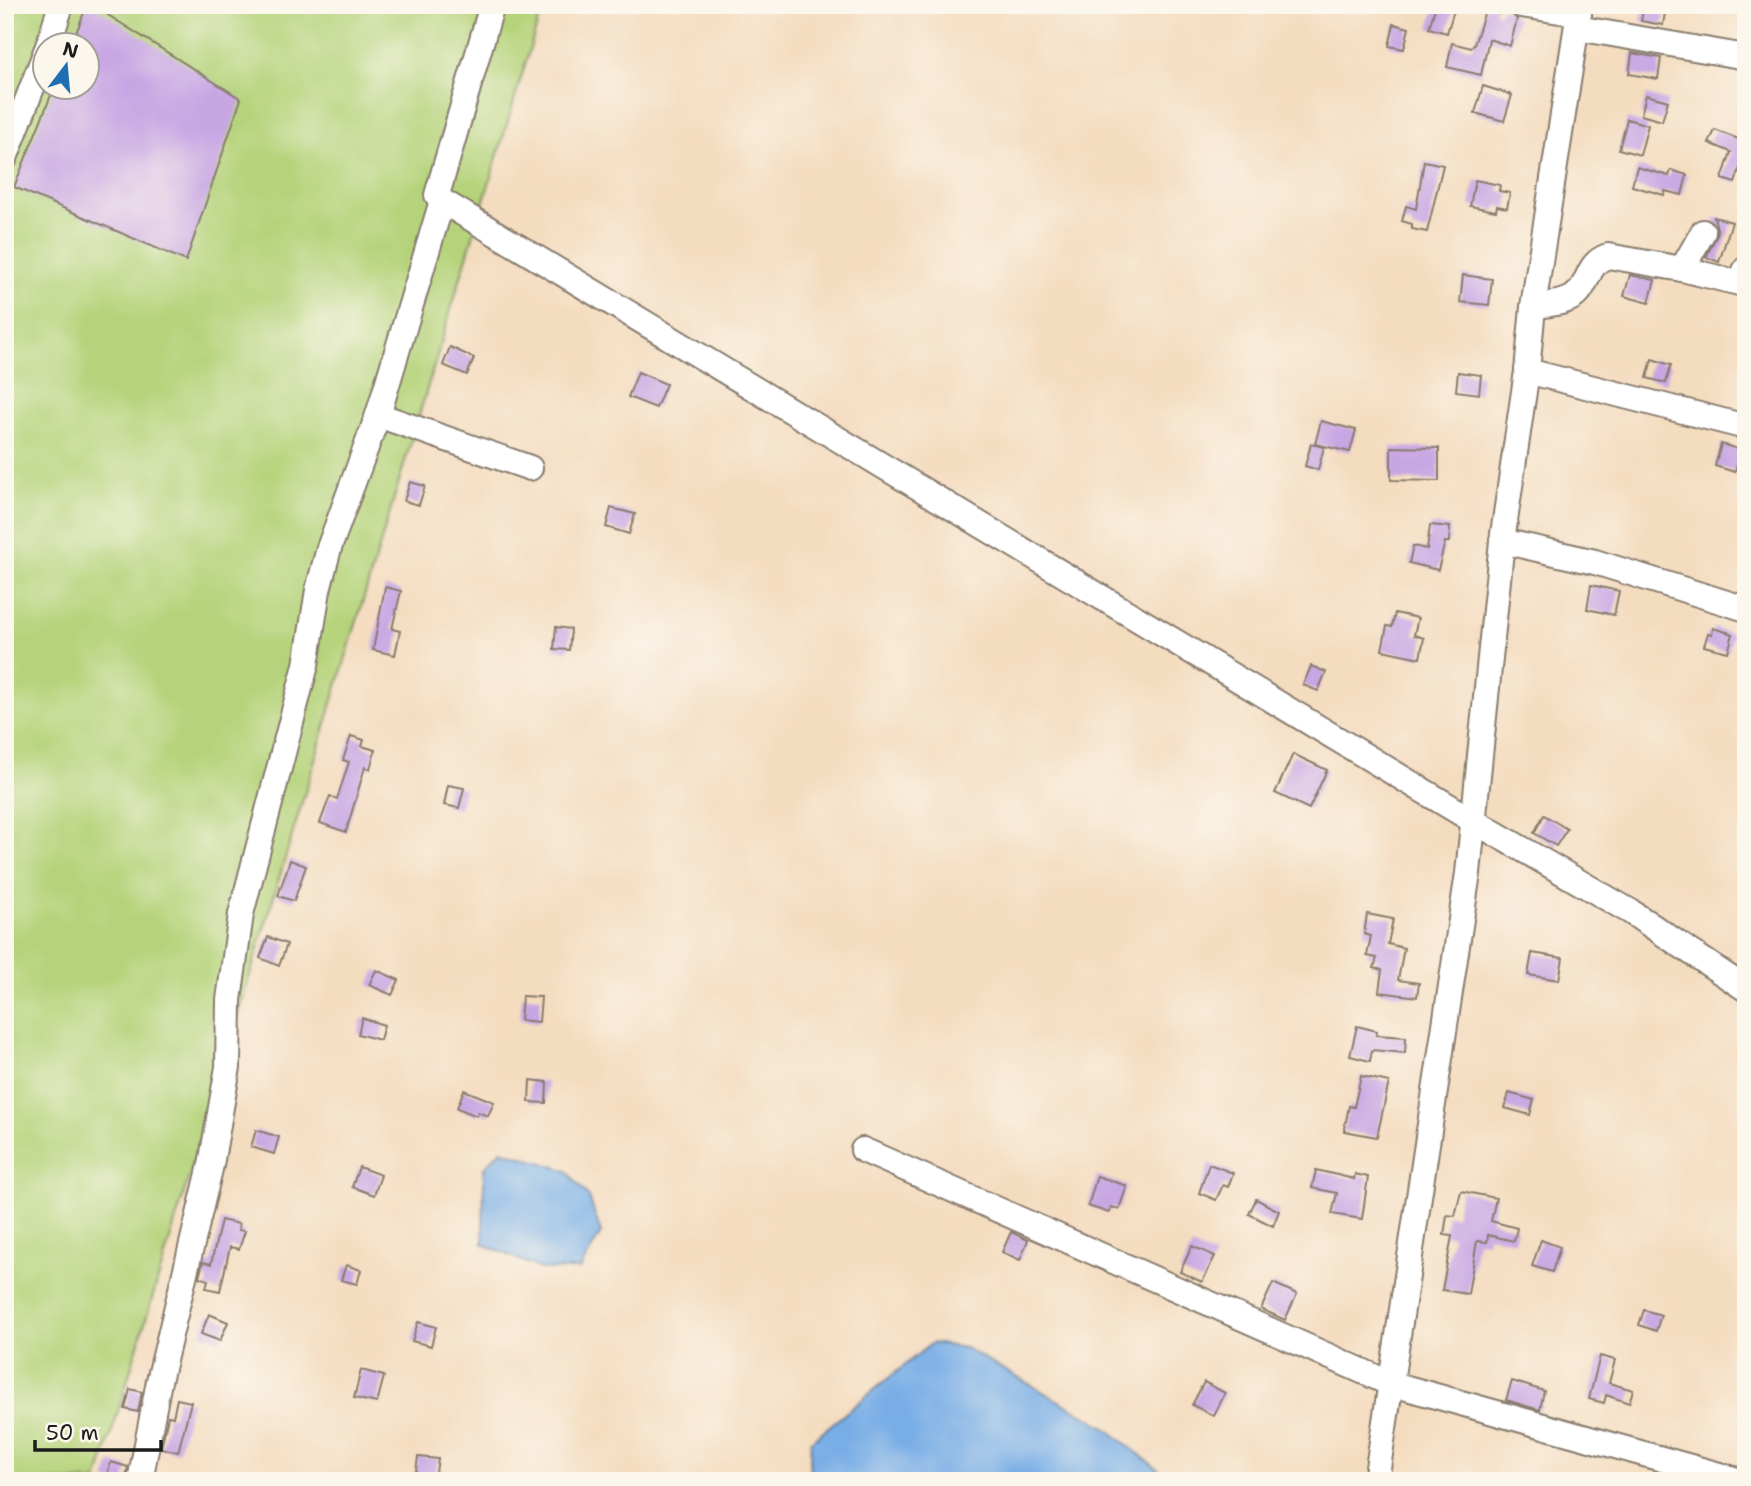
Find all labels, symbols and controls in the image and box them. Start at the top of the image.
north arrow [32,32,102,102]
text: N [60,36,81,64]
scale bar [35,1409,161,1453]
text: 50 m [46,1419,99,1447]

